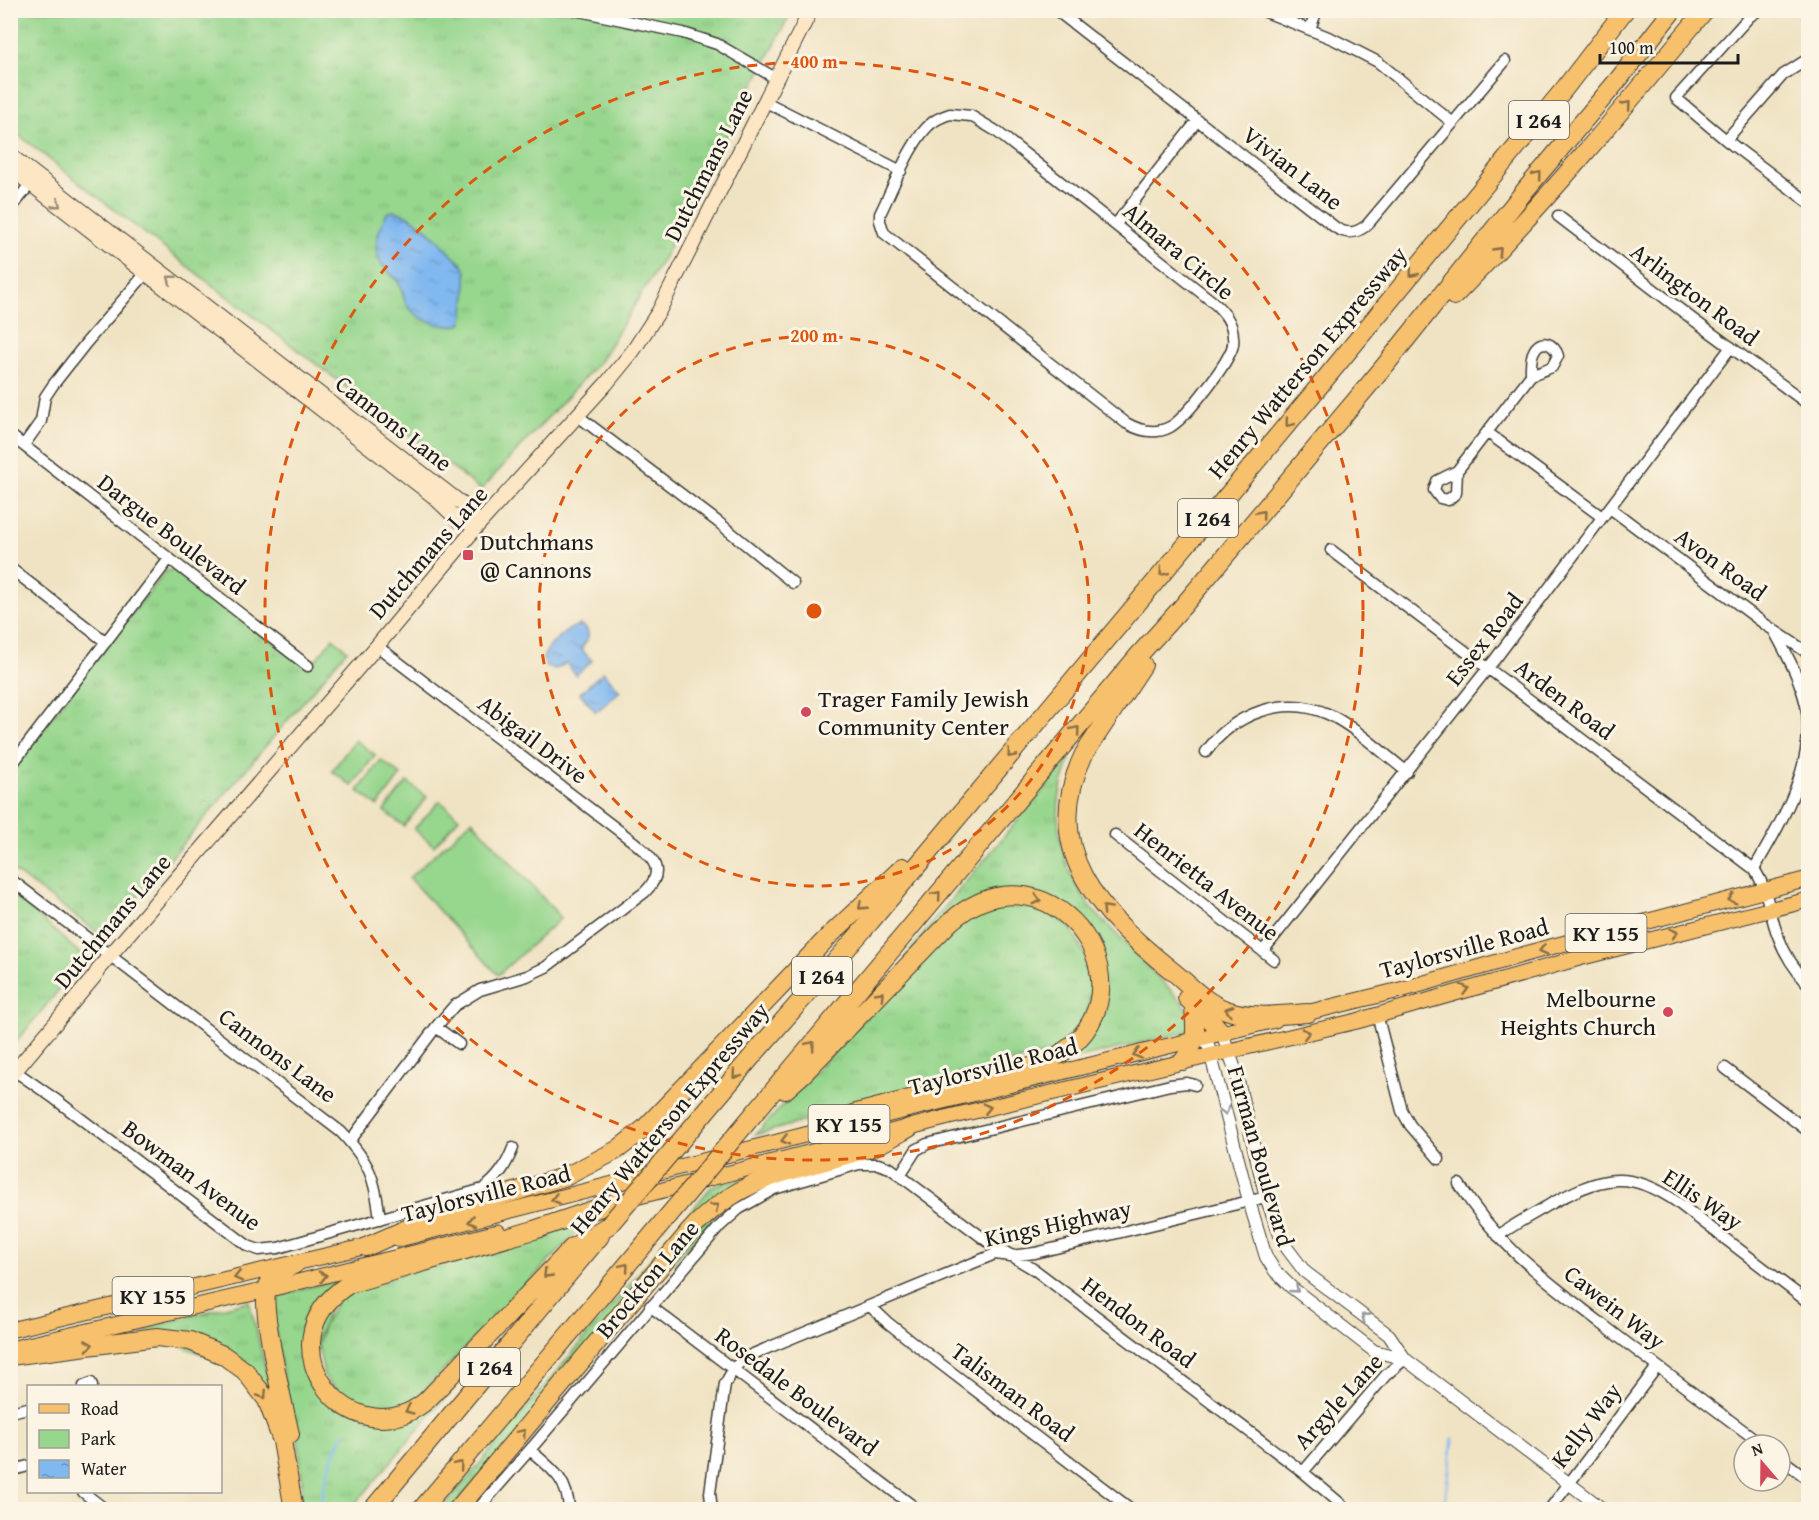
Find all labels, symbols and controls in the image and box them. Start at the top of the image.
scale bar [1600,27,1738,65]
text: 100 m [1609,34,1654,61]
text: 400 m [790,48,838,75]
street label: Dutchmans Lane [655,83,761,247]
road number: I 264 [1509,101,1569,139]
one-way arrow [1619,101,1630,112]
street label: Vivian Lane [1235,118,1351,218]
one-way arrow [1531,171,1542,182]
street label: Almara Circle [1116,194,1242,308]
one-way arrow [50,197,61,208]
street label: Arlington Road [1623,234,1767,354]
street label: Henry Watterson Expressway [1199,238,1415,486]
one-way arrow [1490,248,1501,259]
one-way arrow [1409,266,1420,277]
one-way arrow [167,275,178,286]
text: 200 m [790,322,838,349]
street label: Cannons Lane [328,366,460,480]
one-way arrow [1285,416,1296,427]
street label: Dargue Boulevard [91,465,254,603]
street label: Dutchmans Lane [360,478,496,626]
road number: I 264 [1178,499,1238,537]
one-way arrow [1254,510,1265,521]
street label: Avon Road [1668,519,1774,609]
place label: Dutchmans @ Cannons [480,524,594,587]
marker: Dutchmans @ Cannons [461,548,475,562]
one-way arrow [1159,565,1170,576]
street label: Essex Road [1436,585,1532,693]
centre of rings [804,601,824,621]
street label: Arden Road [1508,650,1623,748]
place label: Trager Family Jewish Community Center [818,681,1029,744]
street label: Abigail Drive [471,686,595,792]
marker: Trager Family Jewish Community Center [799,705,813,719]
one-way arrow [1069,726,1080,737]
one-way arrow [1007,747,1018,758]
street label: Henrietta Avenue [1127,813,1287,949]
street label: Dutchmans Lane [45,846,179,996]
one-way arrow [929,891,940,902]
one-way arrow [1727,892,1737,905]
one-way arrow [1031,893,1041,905]
one-way arrow [858,899,868,910]
one-way arrow [1102,906,1113,916]
street label: Taylorsville Road [1376,909,1552,987]
road number: KY 155 [1566,914,1646,952]
one-way arrow [1668,928,1678,941]
one-way arrow [1538,942,1548,955]
road number: I 264 [792,957,852,995]
place label: Melbourne Heights Church [1501,981,1657,1044]
one-way arrow [1460,984,1470,997]
one-way arrow [873,991,884,1001]
street label: Henry Watterson Expressway [561,994,777,1242]
street label: Cannons Lane [212,999,344,1111]
one-way arrow [1224,1005,1235,1018]
marker: Melbourne Heights Church [1661,1005,1675,1019]
one-way arrow [1301,1027,1311,1040]
street label: Taylorsville Road [905,1028,1081,1104]
one-way arrow [804,1041,815,1052]
one-way arrow [1132,1047,1142,1060]
street label: Furman Boulevard [1218,1062,1304,1251]
one-way arrow [732,1068,743,1079]
one-way arrow [982,1103,992,1116]
road number: KY 155 [808,1105,890,1143]
one-way arrow [1218,1106,1231,1116]
street label: Bowman Avenue [115,1111,269,1239]
one-way arrow [780,1133,790,1146]
street label: Taylorsville Road [398,1155,574,1231]
street label: Ellis Way [1656,1159,1750,1239]
street label: Kings Highway [981,1190,1135,1256]
one-way arrow [550,1192,561,1204]
one-way arrow [708,1204,719,1215]
street label: Brockton Lane [587,1212,707,1346]
one-way arrow [467,1213,477,1226]
street label: Cawein Way [1557,1256,1673,1358]
one-way arrow [618,1263,629,1274]
one-way arrow [544,1267,555,1278]
street label: Hendon Road [1075,1267,1203,1377]
one-way arrow [233,1270,243,1283]
one-way arrow [318,1271,328,1284]
road number: KY 155 [112,1277,194,1315]
one-way arrow [1288,1282,1299,1293]
one-way arrow [1360,1313,1371,1324]
street label: Rosedale Boulevard [708,1318,886,1464]
street label: Talisman Road [944,1334,1082,1450]
one-way arrow [85,1340,94,1352]
street label: Argyle Lane [1285,1345,1391,1457]
road number: I 264 [460,1348,520,1386]
street label: Kelly Way [1542,1375,1630,1475]
legend [27,1385,222,1493]
one-way arrow [255,1389,267,1399]
text: Road [81,1395,119,1422]
one-way arrow [404,1403,415,1415]
text: Park [81,1425,117,1452]
one-way arrow [514,1429,525,1440]
north arrow [1732,1433,1792,1493]
text: N [1748,1436,1766,1462]
text: Water [81,1455,127,1482]
one-way arrow [452,1460,463,1471]

